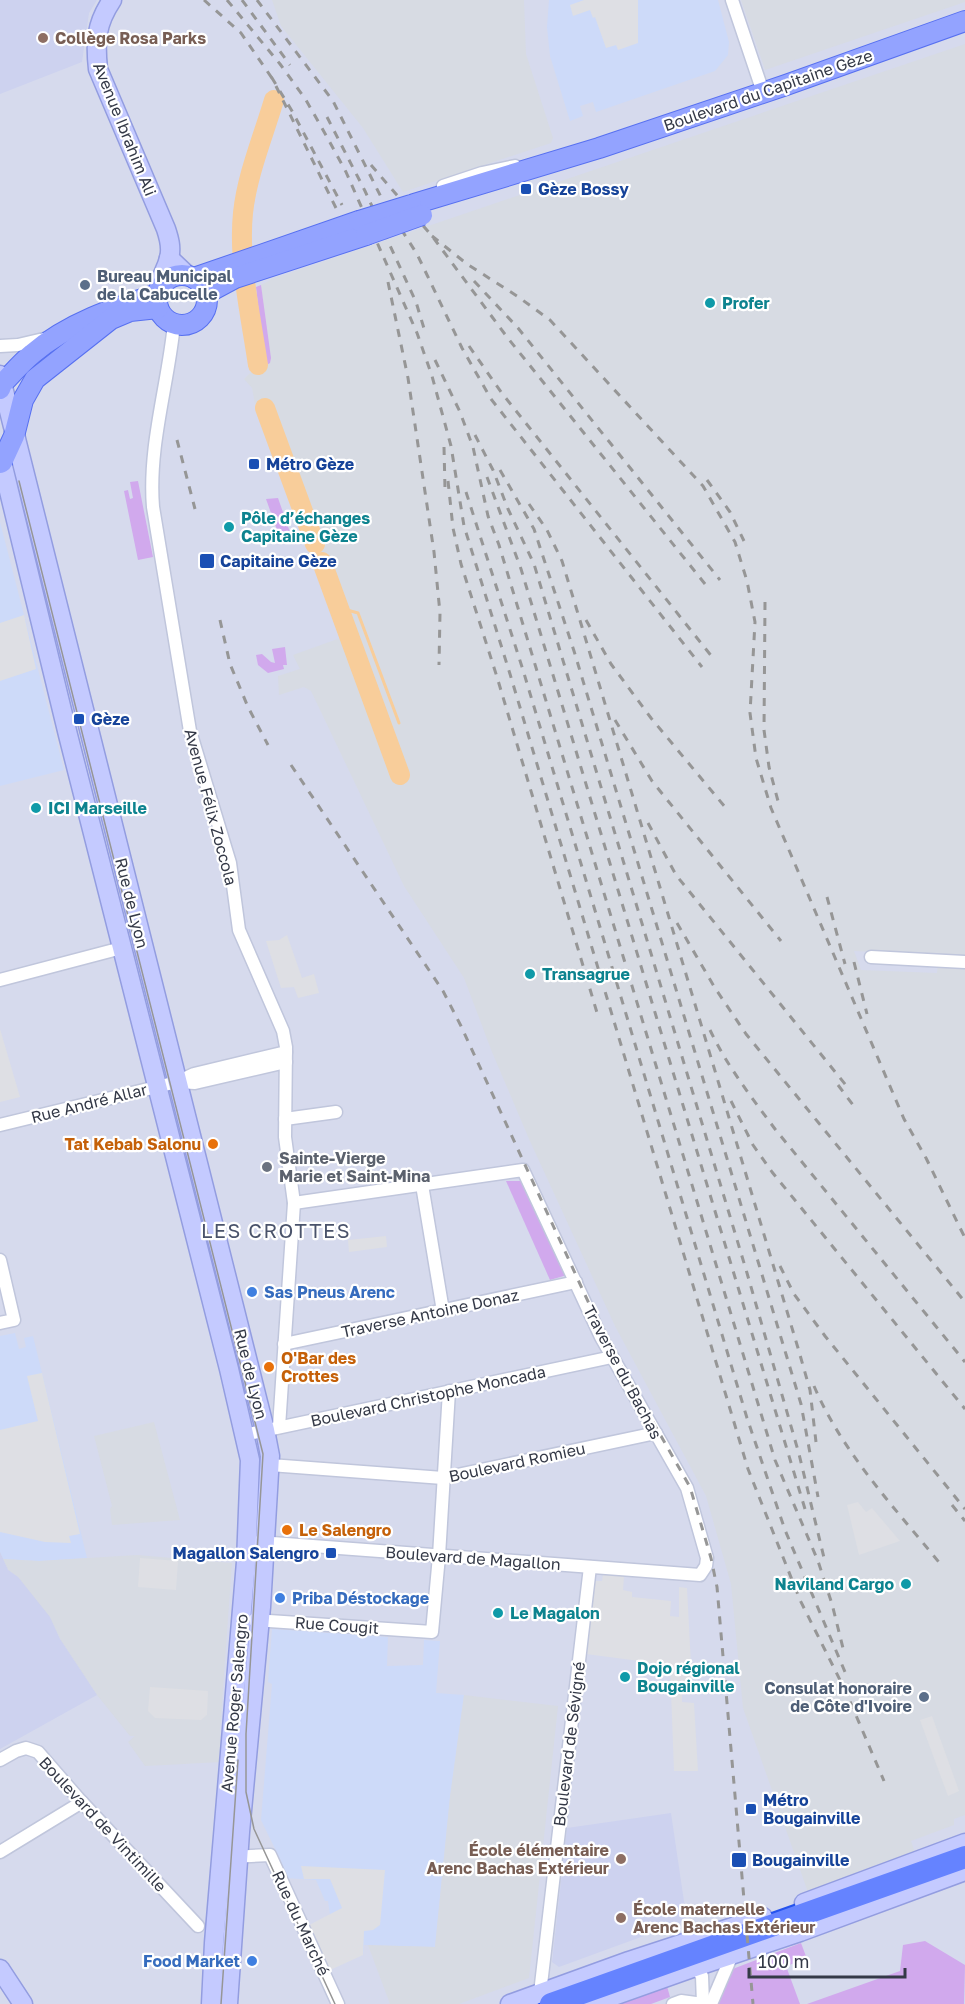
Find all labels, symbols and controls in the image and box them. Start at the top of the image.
place label: Collège Rosa Parks [55,28,206,48]
marker: Collège Rosa Parks [36,31,50,45]
street label: Boulevard du Capitaine Gèze [661,45,875,135]
street label: Avenue Ibrahim Ali [89,59,161,199]
place label: Gèze Bossy [538,179,629,199]
marker: Gèze Bossy [519,182,533,196]
place label: Bureau Municipal de la Cabucelle [97,266,233,304]
marker: Bureau Municipal de la Cabucelle [78,278,92,292]
place label: Profer [722,293,770,313]
marker: Profer [703,296,717,310]
place label: Métro Gèze [266,454,354,474]
marker: Métro Gèze [247,457,261,471]
place label: Pôle d’échanges Capitaine Gèze [241,508,370,546]
marker: Pôle d’échanges Capitaine Gèze [222,520,236,534]
place label: Capitaine Gèze [220,551,337,571]
marker: Capitaine Gèze [198,552,216,570]
place label: Gèze [91,709,130,729]
marker: Gèze [72,712,86,726]
street label: Avenue Félix Zoccola [180,726,242,888]
place label: ICI Marseille [48,798,147,818]
marker: ICI Marseille [29,801,43,815]
street label: Rue de Lyon [111,856,153,950]
place label: Transagrue [542,964,630,984]
marker: Transagrue [523,967,537,981]
street label: Rue André Allar [29,1079,149,1127]
place label: Tat Kebab Salonu [64,1134,201,1154]
marker: Tat Kebab Salonu [206,1137,220,1151]
place label: Sainte-Vierge Marie et Saint-Mina [279,1148,430,1186]
marker: Sainte-Vierge Marie et Saint-Mina [260,1160,274,1174]
district label: LES CROTTES [201,1218,351,1242]
place label: Sas Pneus Arenc [264,1282,395,1302]
street label: Traverse Antoine Donaz [339,1284,521,1342]
marker: Sas Pneus Arenc [245,1285,259,1299]
street label: Traverse du Bachas [579,1302,667,1442]
street label: Rue de Lyon [230,1327,272,1421]
place label: O'Bar des Crottes [281,1348,356,1386]
marker: O'Bar des Crottes [262,1360,276,1374]
street label: Boulevard Christophe Moncada [309,1361,547,1431]
street label: Boulevard Romieu [447,1438,587,1486]
place label: Le Salengro [299,1520,392,1540]
marker: Le Salengro [280,1523,294,1537]
street label: Boulevard de Magallon [385,1542,561,1574]
place label: Magallon Salengro [173,1543,319,1563]
marker: Magallon Salengro [324,1546,338,1560]
place label: Naviland Cargo [775,1574,894,1594]
marker: Naviland Cargo [899,1577,913,1591]
place label: Priba Déstockage [292,1588,429,1608]
marker: Priba Déstockage [273,1591,287,1605]
place label: Le Magalon [510,1603,600,1623]
marker: Le Magalon [491,1606,505,1620]
street label: Rue Cougit [294,1612,380,1638]
street label: Avenue Roger Salengro [216,1613,252,1793]
place label: Dojo régional Bougainville [637,1658,740,1696]
street label: Boulevard de Sévigné [549,1660,589,1828]
marker: Dojo régional Bougainville [618,1670,632,1684]
place label: Consulat honoraire de Côte d'Ivoire [764,1678,912,1716]
marker: Consulat honoraire de Côte d'Ivoire [917,1690,931,1704]
street label: Boulevard de Vintimille [35,1752,171,1896]
place label: Métro Bougainville [763,1790,860,1828]
marker: Métro Bougainville [744,1802,758,1816]
place label: École élémentaire Arenc Bachas Extérieur [426,1840,609,1878]
place label: Bougainville [752,1850,849,1870]
marker: Bougainville [730,1851,748,1869]
marker: École élémentaire Arenc Bachas Extérieur [614,1852,628,1866]
street label: Rue du Marché [268,1867,334,1979]
place label: École maternelle Arenc Bachas Extérieur [633,1899,816,1937]
marker: École maternelle Arenc Bachas Extérieur [614,1911,628,1925]
scale bar [749,1941,905,1979]
text: 100 m [758,1950,809,1972]
place label: Food Market [143,1951,240,1971]
marker: Food Market [245,1954,259,1968]

